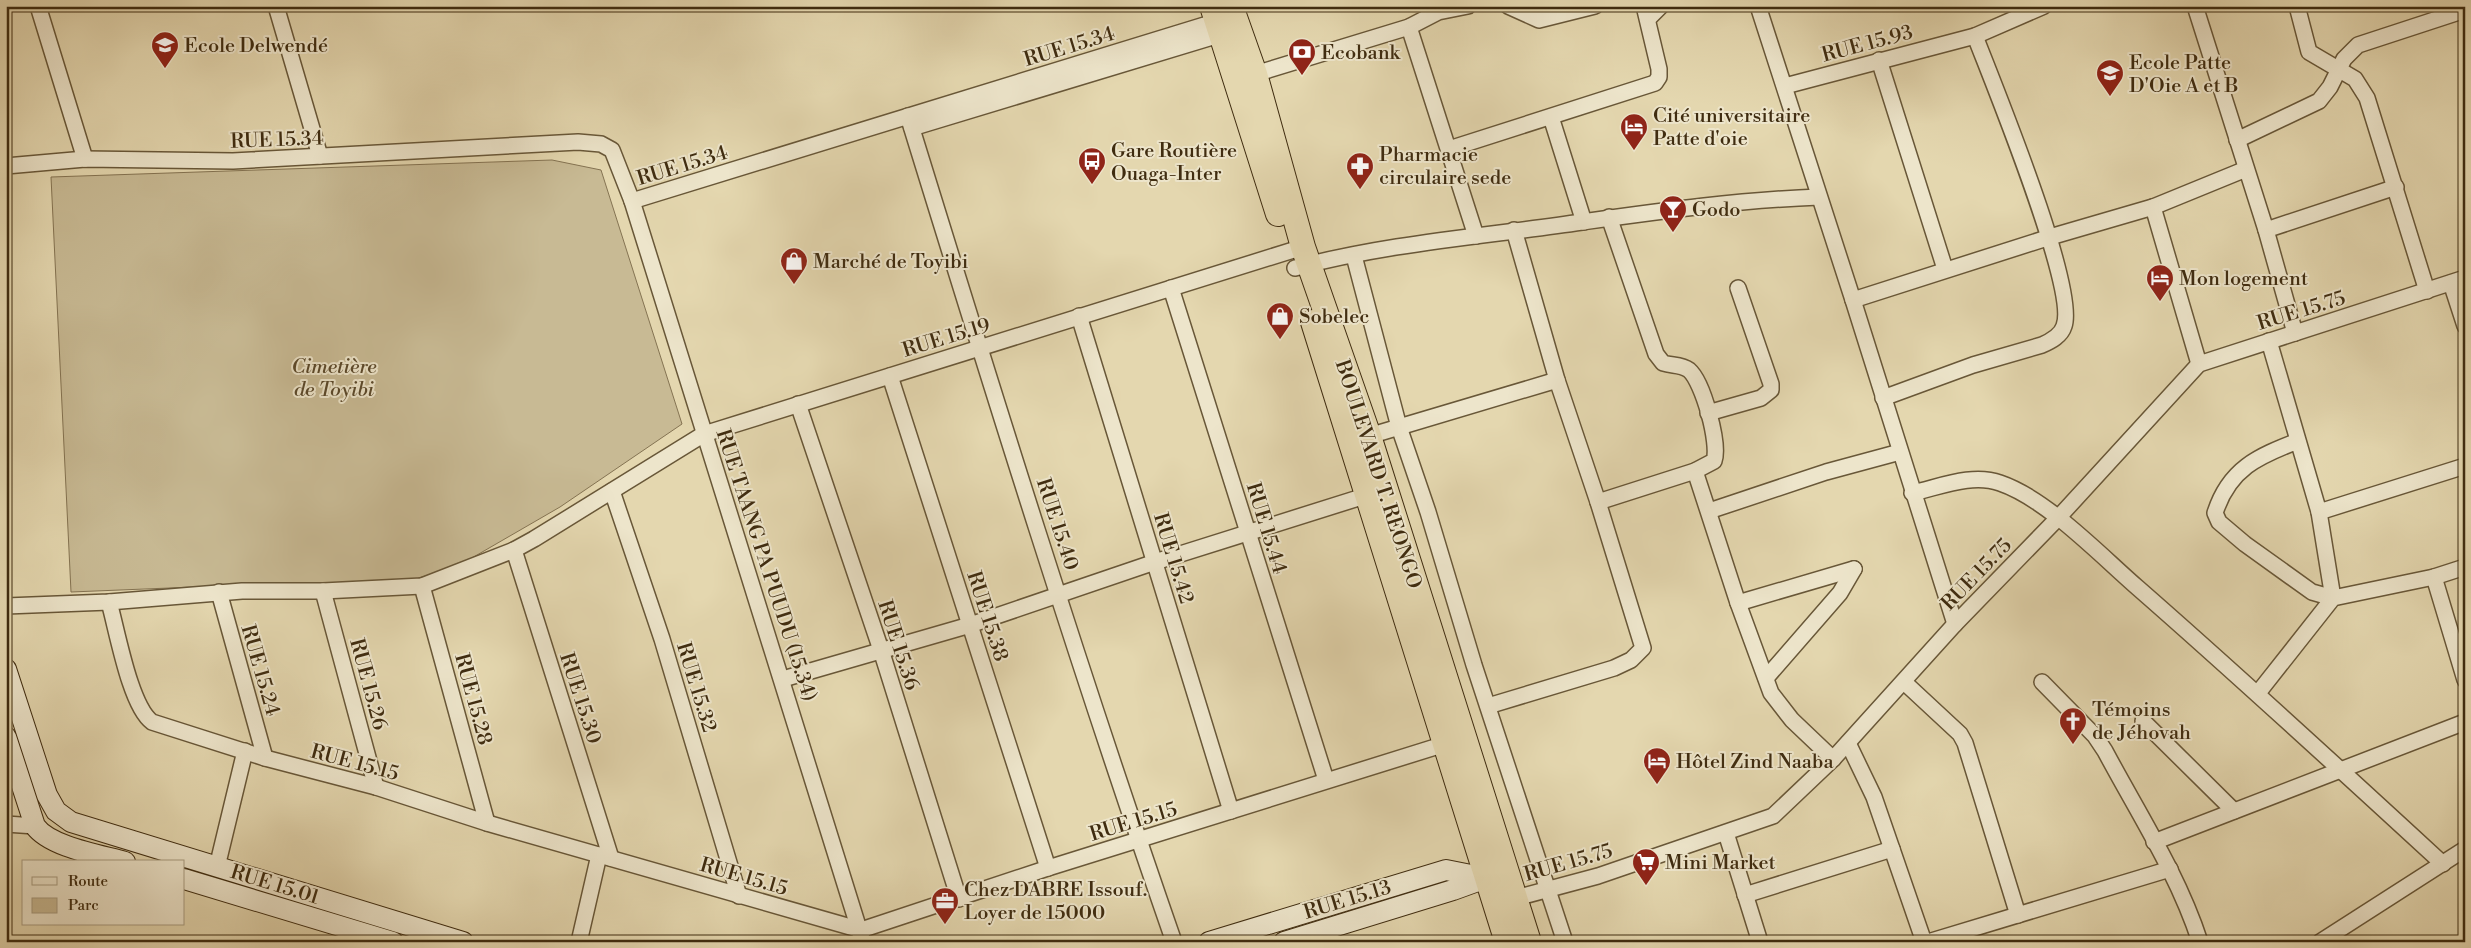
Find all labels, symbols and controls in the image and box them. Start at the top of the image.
street label: RUE 15.93 [1819,20,1916,69]
street label: RUE 15.34 [1021,22,1118,73]
school or university icon: Ecole Delwendé [150,30,180,69]
place label: Ecole Delwendé [184,34,328,59]
bank icon: Ecobank [1287,37,1317,76]
place label: Ecobank [1321,41,1402,66]
place label: Ecole Patte D'Oie A et B [2129,51,2239,99]
school or university icon: Ecole Patte D'Oie A et B [2095,58,2125,97]
place label: Cité universitaire Patte d'oie [1653,104,1810,152]
hotel icon: Cité universitaire Patte d'oie [1619,112,1649,151]
street label: RUE 15.34 [230,126,324,155]
place label: Gare Routière Ouaga-Inter [1111,139,1237,187]
street label: RUE 15.34 [634,141,731,192]
place label: Pharmacie circulaire sede [1379,143,1511,191]
bus stop icon: Gare Routière Ouaga-Inter [1077,146,1107,185]
pharmacy icon: Pharmacie circulaire sede [1345,151,1375,190]
bar icon: Godo [1658,194,1688,233]
place label: Godo [1692,198,1741,223]
shop icon: Marché de Toyibi [779,246,809,285]
place label: Marché de Toyibi [813,250,969,275]
hotel icon: Mon logement [2145,263,2175,302]
place label: Mon logement [2179,267,2308,292]
street label: RUE 15.75 [2254,286,2349,337]
shop icon: Sobelec [1265,301,1295,340]
place label: Sobelec [1299,305,1369,330]
street label: RUE 15.19 [899,313,993,364]
park label: Cimetière de Toyibi [291,355,377,403]
street label: BOULEVARD T. REONGO [1328,356,1426,592]
street label: RUE TAANG PA PUUDU (15.34) [710,426,821,705]
street label: RUE 15.40 [1030,475,1083,574]
street label: RUE 15.44 [1240,480,1291,577]
street label: RUE 15.42 [1147,510,1198,607]
street label: RUE 15.75 [1936,534,2018,616]
street label: RUE 15.38 [960,568,1013,665]
street label: RUE 15.36 [871,597,924,694]
street label: RUE 15.24 [235,622,285,719]
street label: RUE 15.26 [343,636,392,733]
street label: RUE 15.32 [670,639,721,735]
street label: RUE 15.30 [553,650,606,747]
street label: RUE 15.28 [448,651,497,748]
place label: Témoins de Jéhovah [2092,698,2191,746]
church icon: Témoins de Jéhovah [2058,706,2088,745]
street label: RUE 15.15 [308,740,401,787]
hotel icon: Hôtel Zind Naaba [1642,746,1672,785]
place label: Hôtel Zind Naaba [1676,750,1834,775]
street label: RUE 15.15 [1087,797,1180,848]
street label: RUE 15.75 [1521,839,1616,888]
supermarket icon: Mini Market [1631,847,1661,886]
place label: Mini Market [1665,851,1776,876]
street label: RUE 15.15 [697,853,790,902]
legend [22,860,185,926]
street label: RUE 15.01 [227,860,322,911]
text: Route [68,872,108,891]
street label: RUE 15.13 [1301,875,1394,926]
place label: Chez DABRE Issouf. Loyer de 15000 [964,878,1147,926]
office icon: Chez DABRE Issouf. Loyer de 15000 [930,886,960,925]
text: Parc [68,896,99,915]

